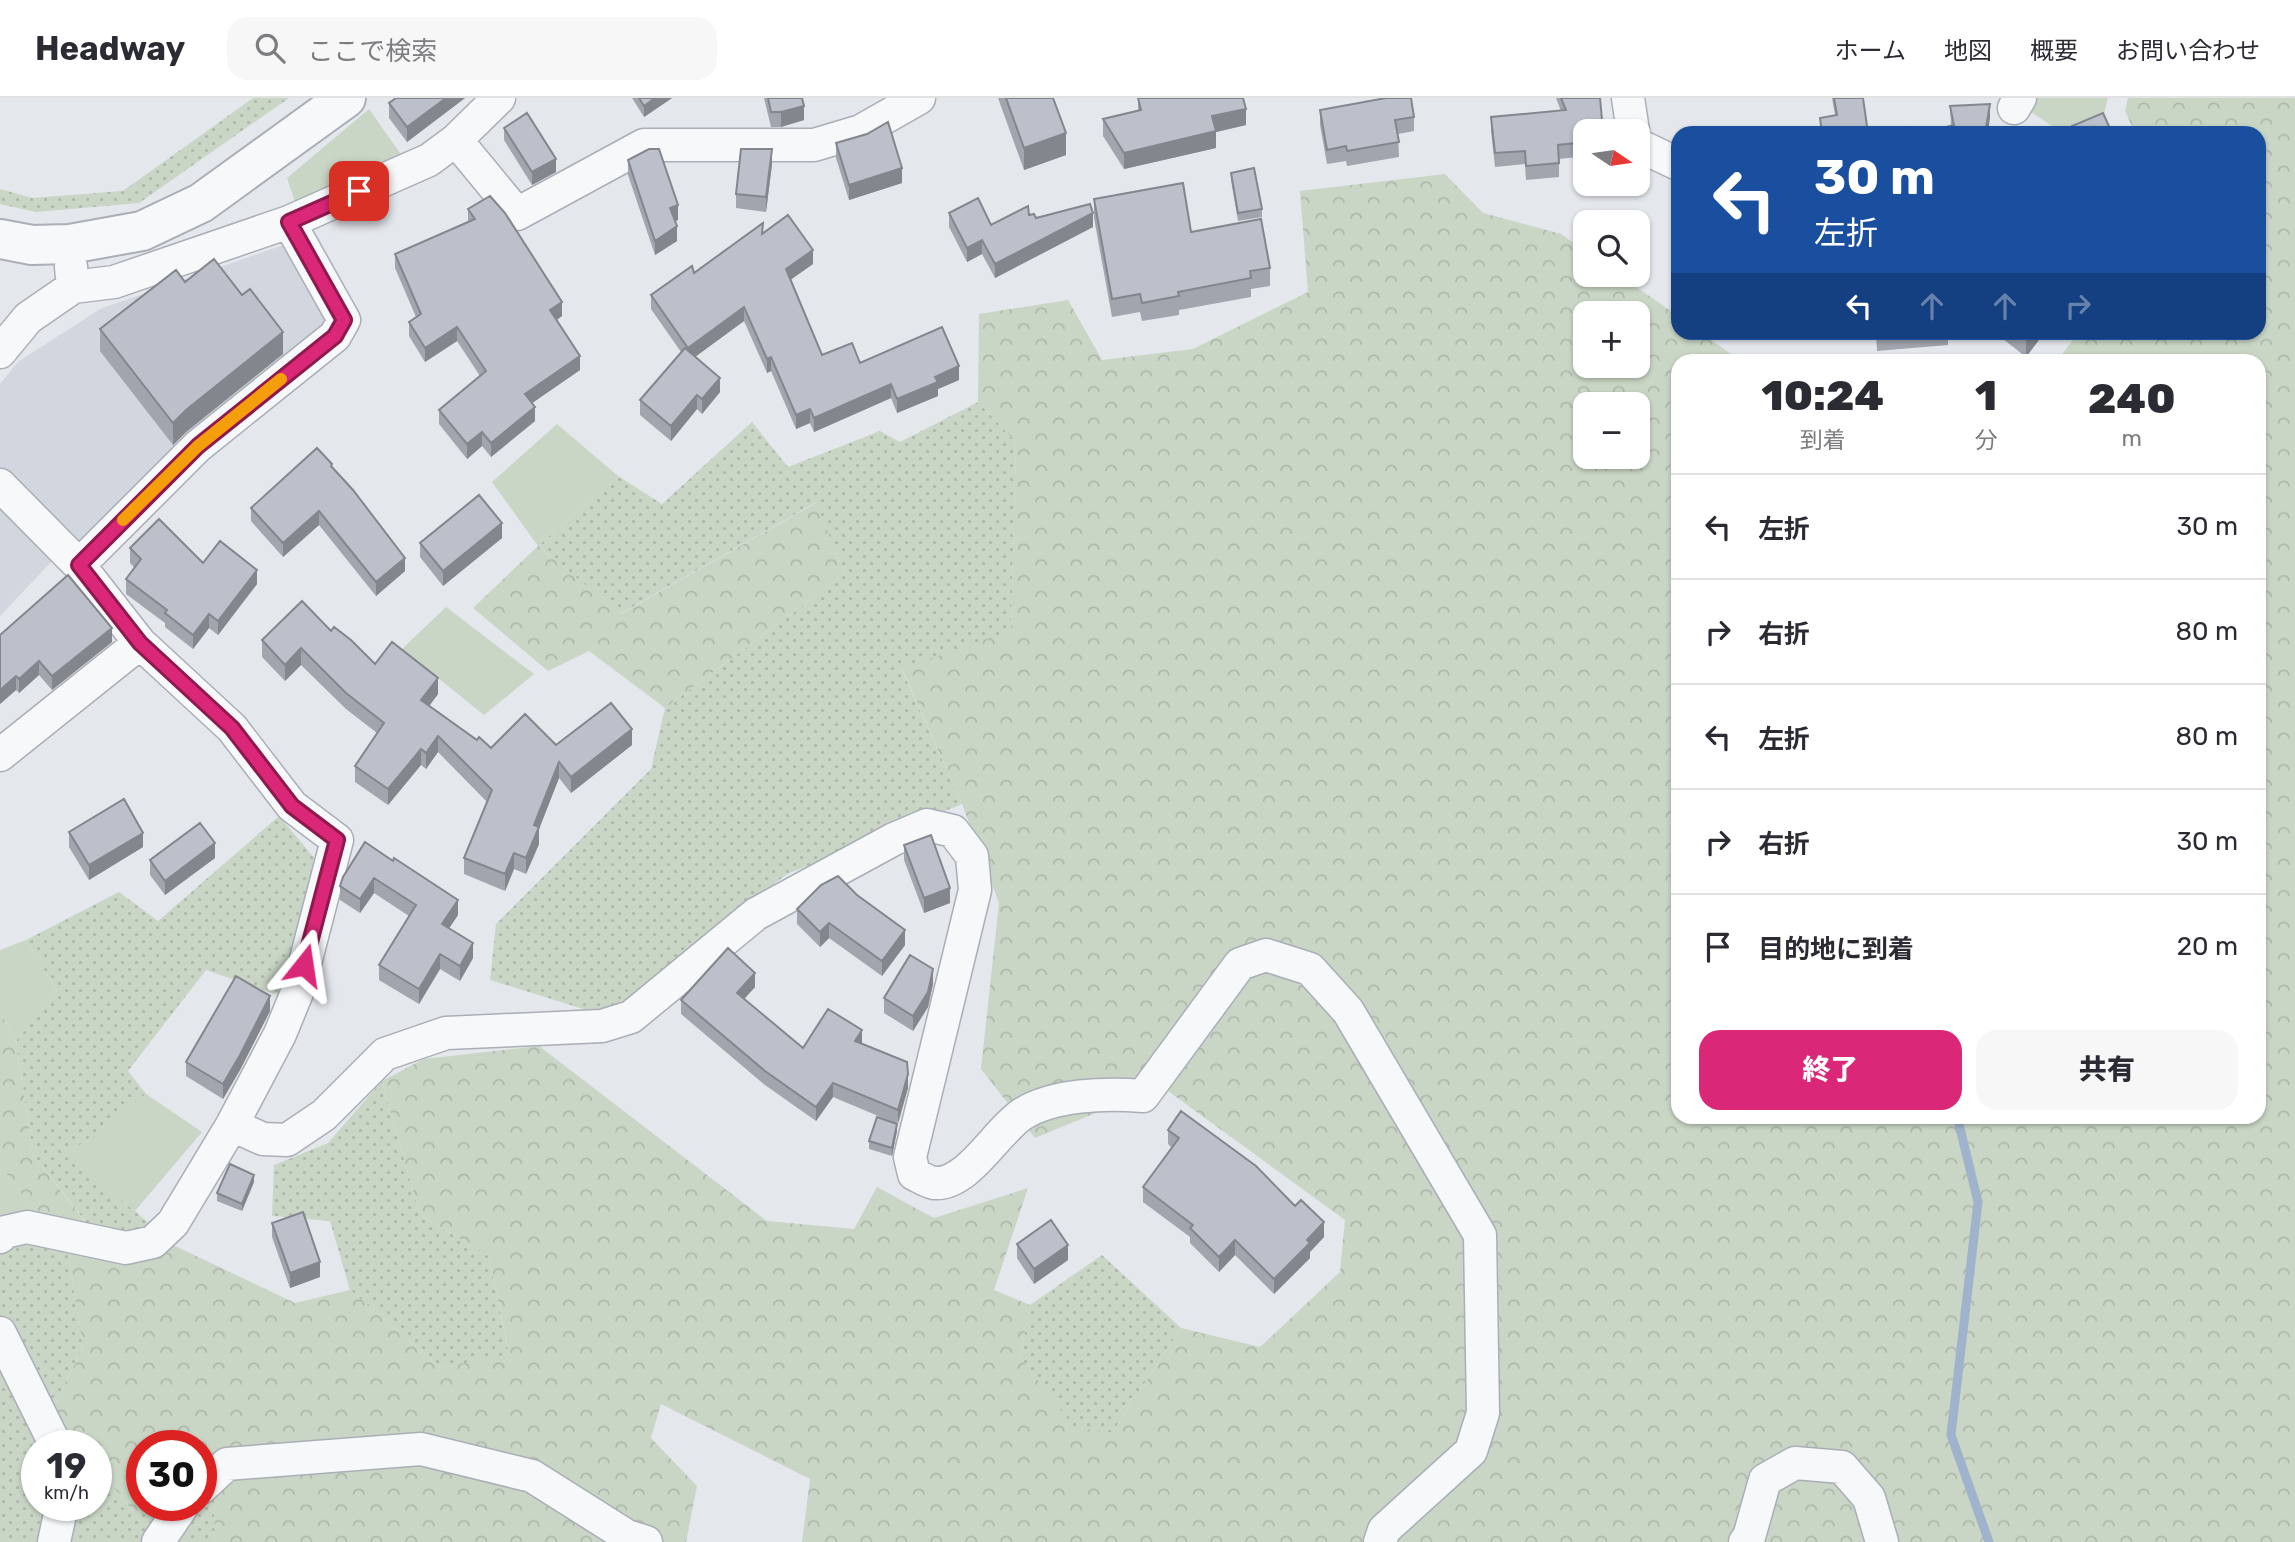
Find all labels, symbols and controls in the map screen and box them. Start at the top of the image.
search box [227,17,717,80]
text: Headway [35,29,185,68]
icon: search [251,29,289,67]
text: ここで検索 [307,36,437,67]
text: ホーム [1835,37,1906,65]
text: 地図 [1944,37,1992,65]
text: 概要 [2030,37,2078,65]
text: お問い合わせ [2116,37,2260,65]
north arrow [1573,119,1650,196]
map controls [1573,119,1650,469]
text: 30 m [1814,148,1935,206]
icon: left [1699,154,1790,245]
pin [329,161,389,221]
icon: arrive [340,172,378,210]
button: search [1573,210,1650,287]
text: 左折 [1814,214,1878,252]
icon: left [1840,287,1878,325]
icon: ahead [1913,287,1951,325]
icon: ahead [1986,287,2024,325]
icon: right [2059,287,2097,325]
button: + [1573,301,1650,378]
text: 10:24 [1762,371,1884,421]
text: 1 [1975,371,1997,421]
text: 240 [2088,374,2176,424]
button: − [1573,392,1650,469]
text: m [2122,424,2142,452]
text: 到着 [1800,426,1846,454]
text: 分 [1975,426,1998,454]
icon: left [1699,508,1737,546]
text: 30 m [2176,511,2238,542]
text: 左折 [1758,514,1810,545]
icon: right [1699,613,1737,651]
text: 80 m [2175,616,2238,647]
text: 右折 [1758,619,1810,650]
icon: left [1699,718,1737,756]
text: 80 m [2175,721,2238,752]
text: 左折 [1758,724,1810,755]
icon: right [1699,823,1737,861]
text: 30 m [2176,826,2238,857]
text: 右折 [1758,829,1810,860]
position arrow [267,928,341,1002]
icon: arrive [1699,928,1737,966]
text: 20 m [2177,931,2238,962]
text: 目的地に到着 [1758,934,1914,965]
button: 終了 [1699,1030,1962,1110]
button: 共有 [1976,1030,2238,1110]
speed limit sign: 30 [126,1430,217,1521]
text: 19 [47,1445,86,1487]
text: km/h [44,1482,89,1504]

